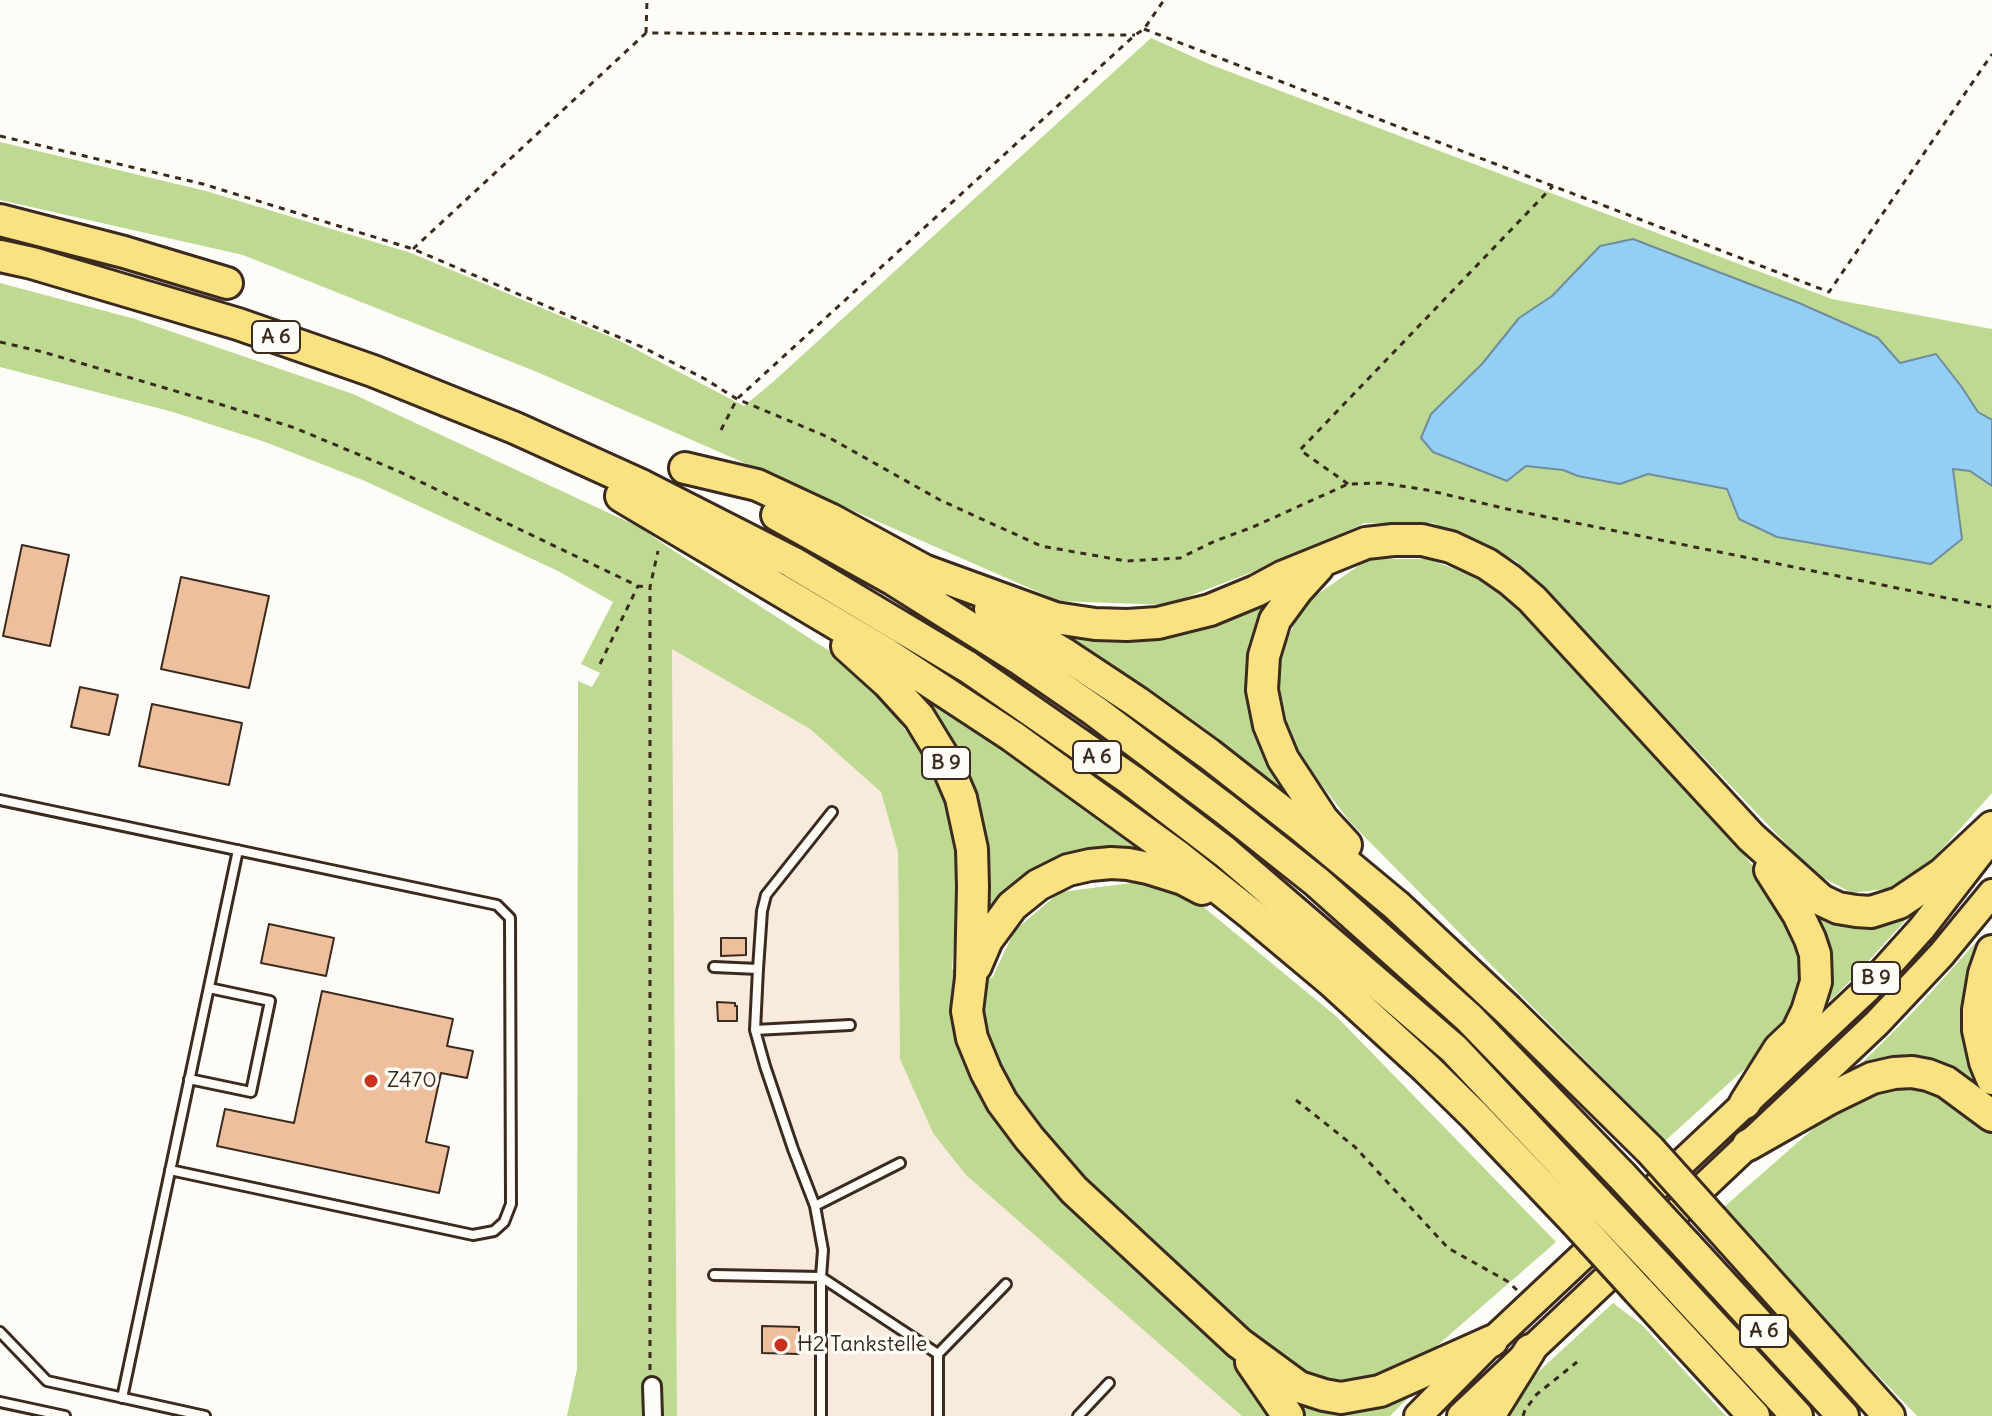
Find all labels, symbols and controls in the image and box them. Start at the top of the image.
road number: A 6 [252,321,300,353]
road number: A 6 [1073,741,1121,773]
road number: B 9 [922,747,970,779]
road number: B 9 [1852,962,1900,994]
place label: Z470 [387,1068,437,1094]
marker: Z470 [362,1072,380,1090]
road number: A 6 [1740,1315,1788,1347]
place label: H2 Tankstelle [797,1332,927,1358]
marker: H2 Tankstelle [772,1336,790,1354]

